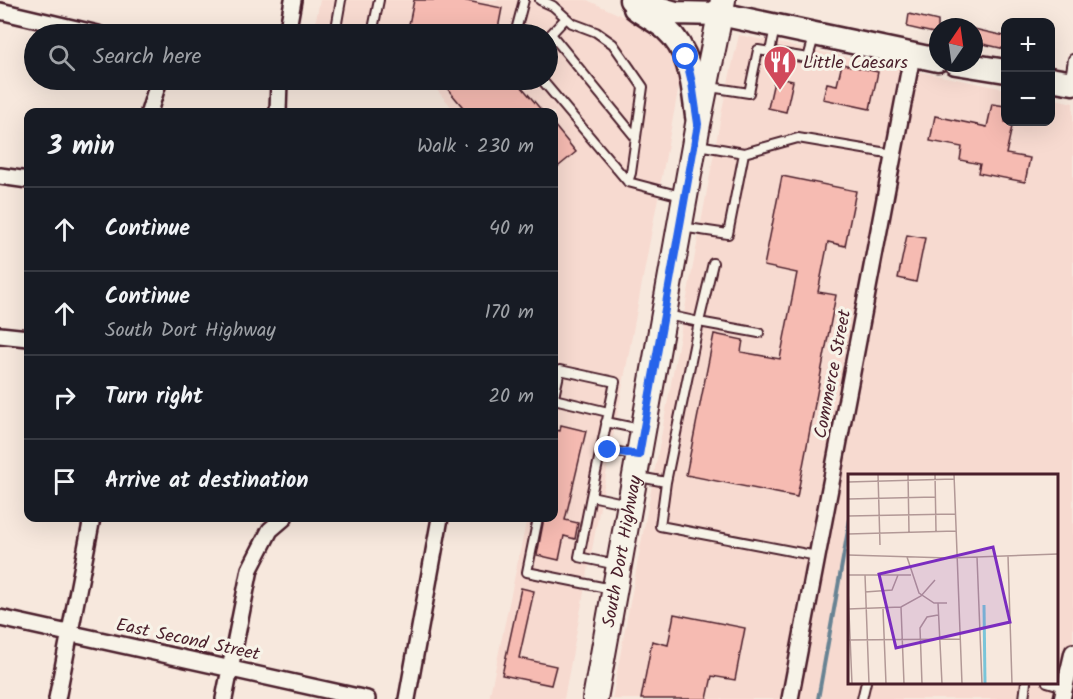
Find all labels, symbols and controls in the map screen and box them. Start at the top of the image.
north arrow [929,18,983,72]
map controls [1001,18,1055,126]
button: + [1001,18,1055,72]
search box [24,24,558,90]
text: Search here [93,40,201,75]
icon: search [45,41,78,74]
route start [672,43,698,69]
restaurant icon: Little Caesars [762,44,798,91]
place label: Little Caesars [803,49,908,78]
button: − [1001,72,1055,126]
text: 3 min [48,126,115,168]
text: Walk · 230 m [417,131,534,163]
text: Continue [105,212,190,247]
icon: ahead [48,213,81,246]
text: 40 m [489,213,534,245]
text: Continue [105,280,190,315]
icon: ahead [48,297,81,330]
text: 170 m [485,297,534,329]
street label: Commerce Street [807,306,860,441]
text: South Dort Highway [105,315,276,347]
text: Turn right [105,380,203,415]
icon: right [48,381,81,414]
text: 20 m [488,381,534,413]
route end [594,436,620,462]
text: Arrive at destination [105,464,308,499]
icon: arrive [48,465,81,498]
street label: South Dort Highway [595,473,651,630]
inset map [848,474,1058,684]
street label: East Second Street [113,611,263,670]

